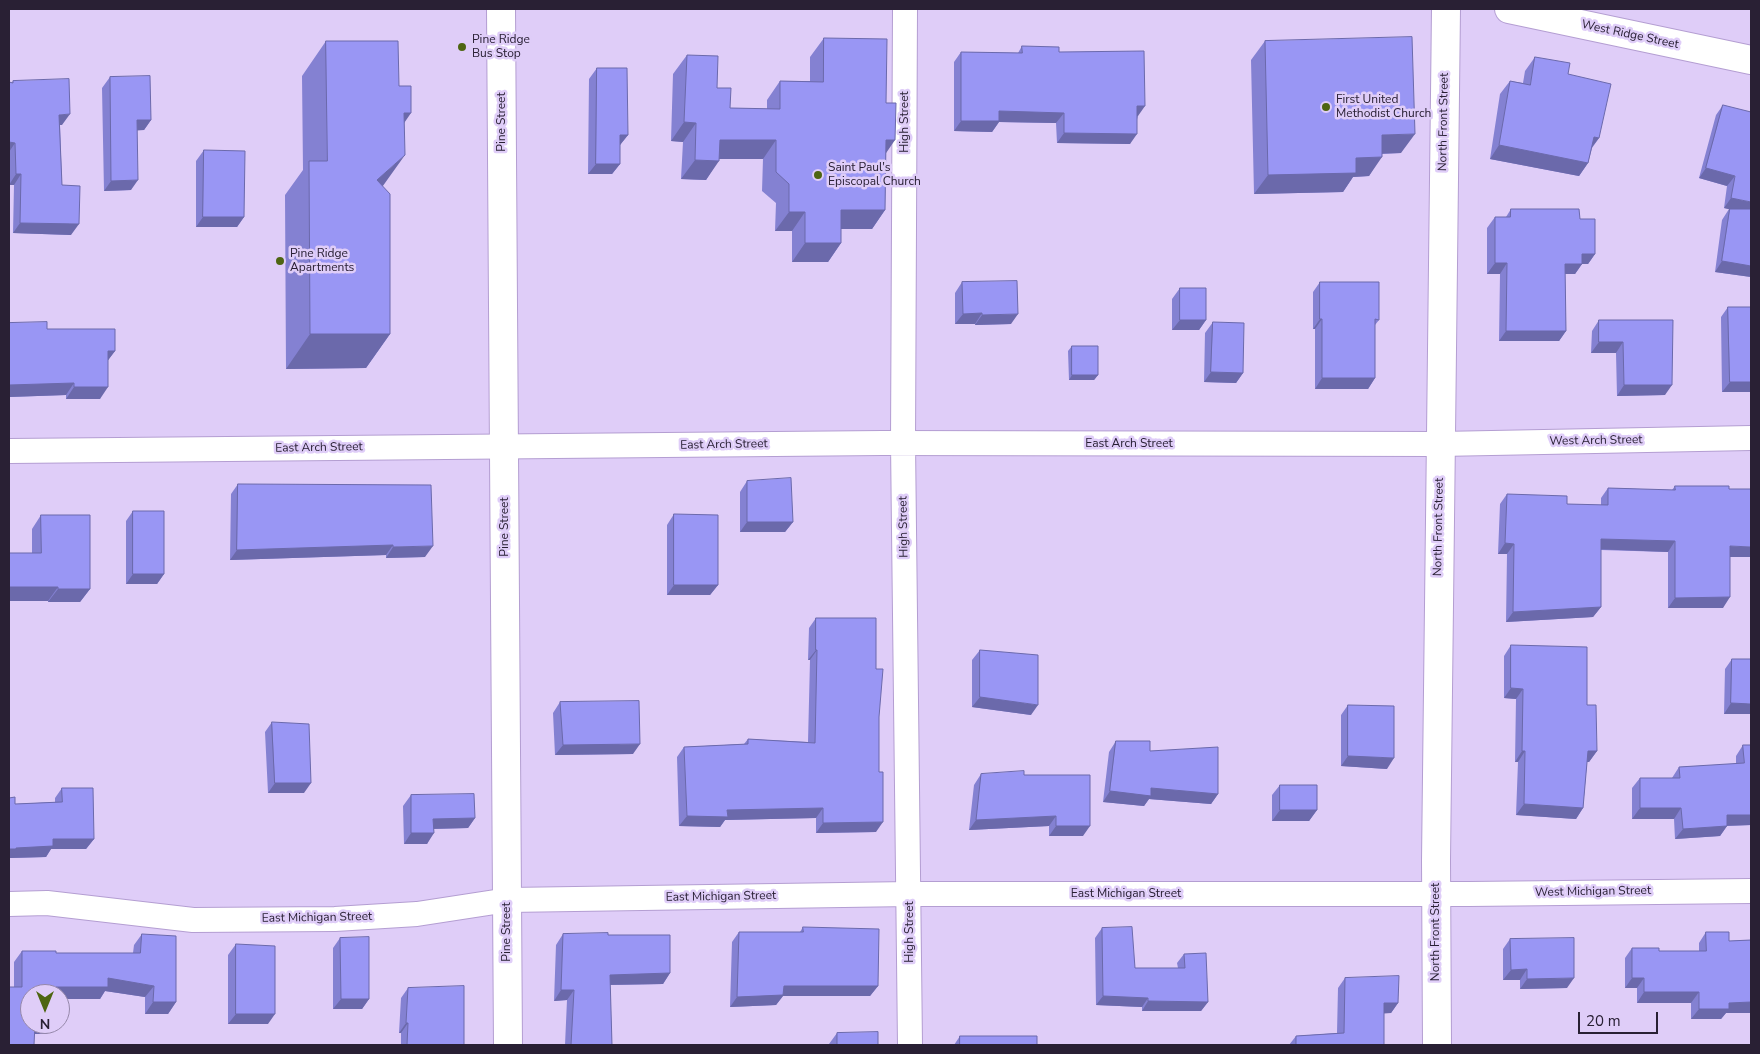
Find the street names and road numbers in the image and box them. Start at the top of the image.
street label: West Ridge Street [1580,18,1680,52]
street label: North Front Street [1436,73,1452,171]
street label: High Street [898,91,912,153]
street label: Pine Street [495,92,509,152]
street label: West Arch Street [1549,433,1643,449]
street label: East Arch Street [680,437,768,453]
street label: East Arch Street [1085,437,1173,451]
street label: East Arch Street [275,440,363,456]
street label: North Front Street [1431,478,1447,576]
street label: High Street [896,496,912,558]
street label: Pine Street [498,497,512,557]
street label: North Front Street [1429,883,1443,981]
street label: West Michigan Street [1535,884,1651,900]
street label: East Michigan Street [1071,887,1181,901]
street label: East Michigan Street [666,889,776,905]
street label: High Street [903,901,917,963]
street label: Pine Street [500,902,514,962]
street label: East Michigan Street [262,910,372,926]

